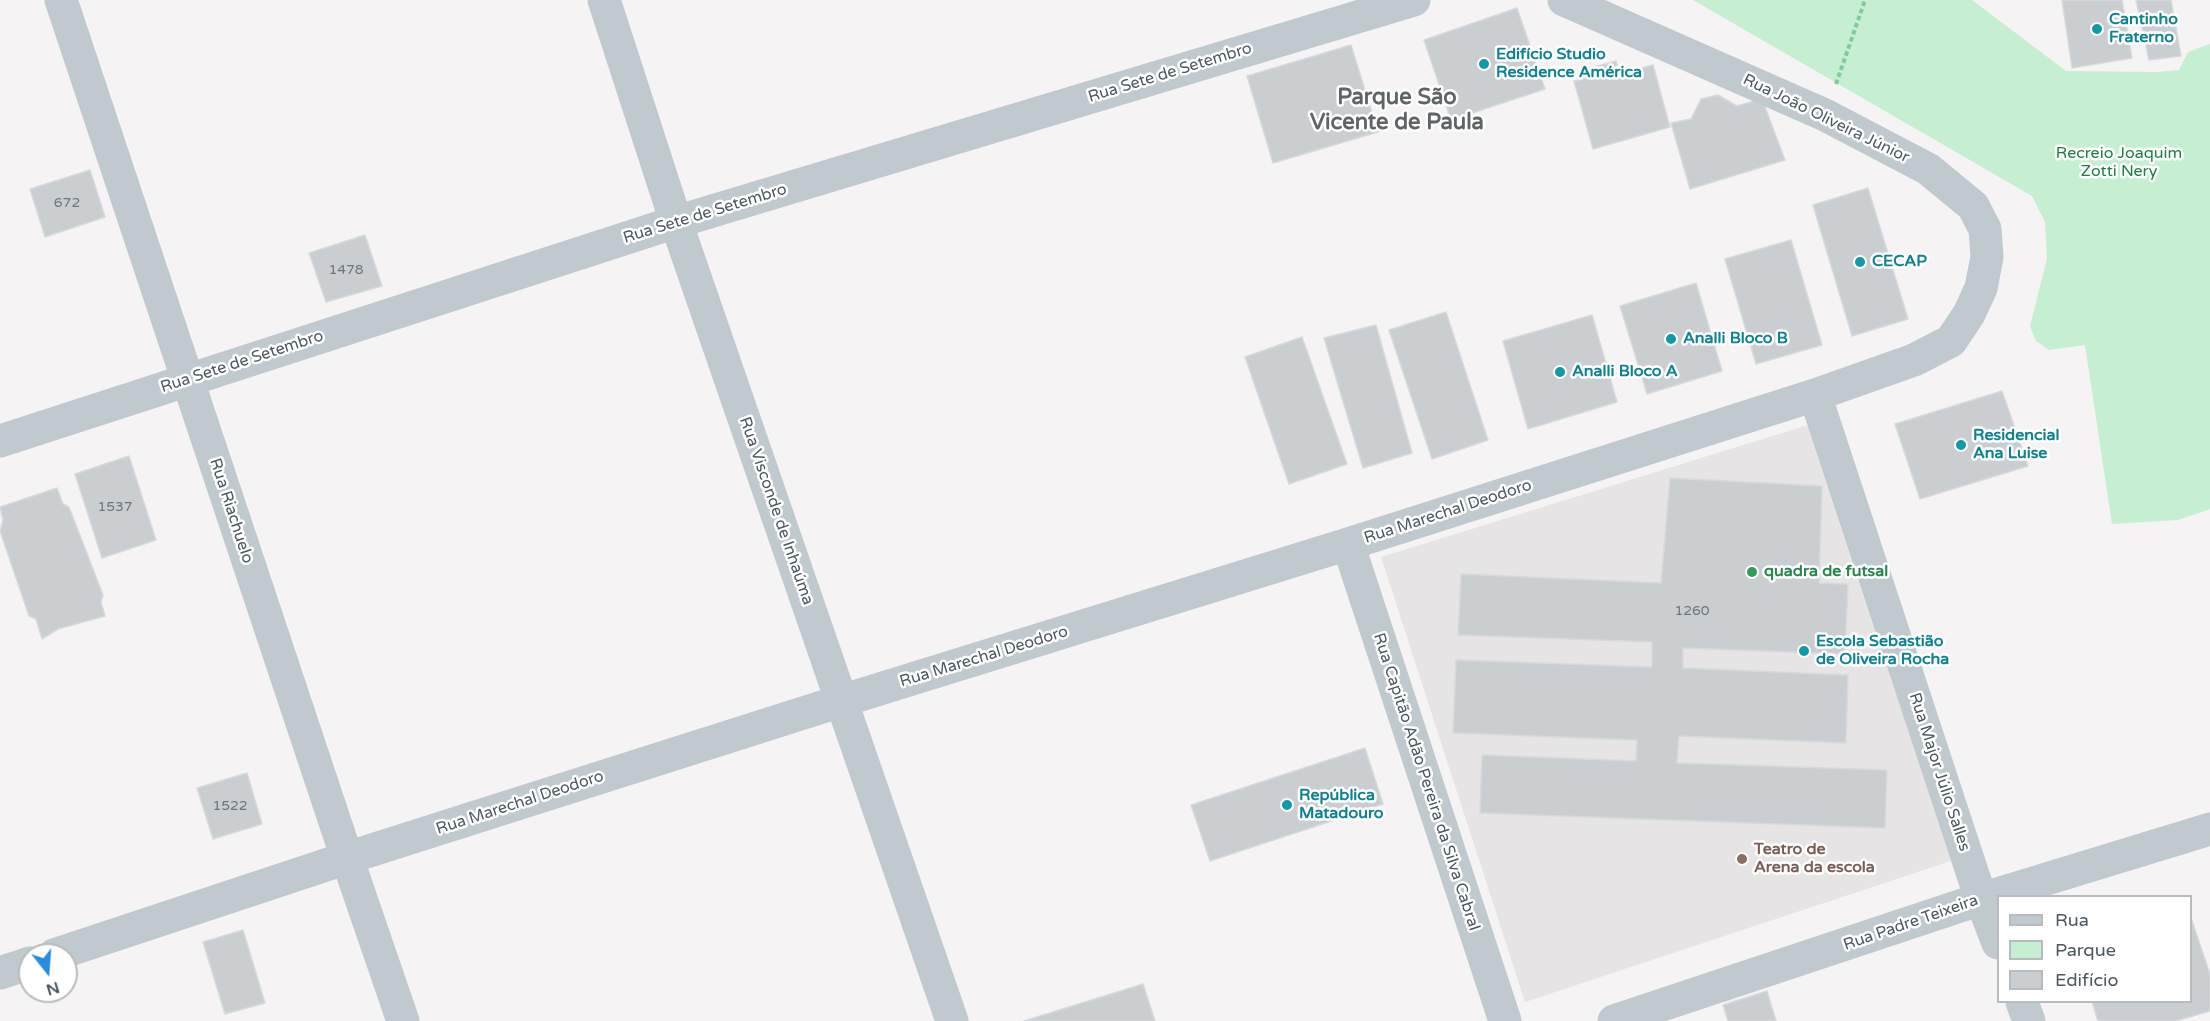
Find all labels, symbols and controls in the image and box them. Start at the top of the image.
place label: Cantinho Fraterno [2109,10,2178,48]
marker: Cantinho Fraterno [2090,22,2104,36]
street label: Rua Sete de Setembro [1086,39,1254,107]
place label: Edifício Studio Residence América [1496,45,1642,83]
marker: Edifício Studio Residence América [1477,57,1491,71]
street label: Rua João Oliveira Júnior [1740,70,1912,168]
district label: Parque São Vicente de Paula [1310,85,1484,136]
park label: Recreio Joaquim Zotti Nery [2056,144,2182,182]
street label: Rua Sete de Setembro [621,180,789,248]
house number: 672 [54,195,80,211]
place label: CECAP [1872,252,1927,272]
marker: CECAP [1853,255,1867,269]
house number: 1478 [328,262,364,278]
street label: Rua Sete de Setembro [158,327,326,397]
place label: Analli Bloco B [1683,329,1788,349]
marker: Analli Bloco B [1664,332,1678,346]
place label: Analli Bloco A [1572,362,1678,382]
marker: Analli Bloco A [1553,365,1567,379]
street label: Rua Visconde de Inhaúma [735,414,817,608]
place label: Residencial Ana Luise [1973,426,2059,464]
marker: Residencial Ana Luise [1954,438,1968,452]
street label: Rua Riachuelo [205,456,257,566]
street label: Rua Marechal Deodoro [1362,476,1534,548]
house number: 1537 [97,499,133,515]
place label: quadra de futsal [1764,562,1888,582]
marker: quadra de futsal [1745,565,1759,579]
house number: 1260 [1674,603,1710,619]
street label: Rua Marechal Deodoro [898,622,1070,692]
street label: Rua Capitão Adão Pereira da Silva Cabral [1369,631,1483,933]
place label: Escola Sebastião de Oliveira Rocha [1816,632,1949,670]
marker: Escola Sebastião de Oliveira Rocha [1797,644,1811,658]
street label: Rua Major Júlio Salles [1904,690,1974,854]
street label: Rua Marechal Deodoro [434,767,606,839]
place label: República Matadouro [1299,786,1384,824]
house number: 1522 [212,798,248,814]
marker: República Matadouro [1280,798,1294,812]
place label: Teatro de Arena da escola [1754,840,1875,878]
marker: Teatro de Arena da escola [1735,852,1749,866]
street label: Rua Padre Teixeira [1841,891,1981,955]
legend [1997,895,2192,1003]
text: Rua [2055,909,2089,931]
text: Parque [2055,939,2116,961]
north arrow [18,943,78,1003]
text: Edifício [2055,969,2118,991]
text: N [44,977,62,1000]

